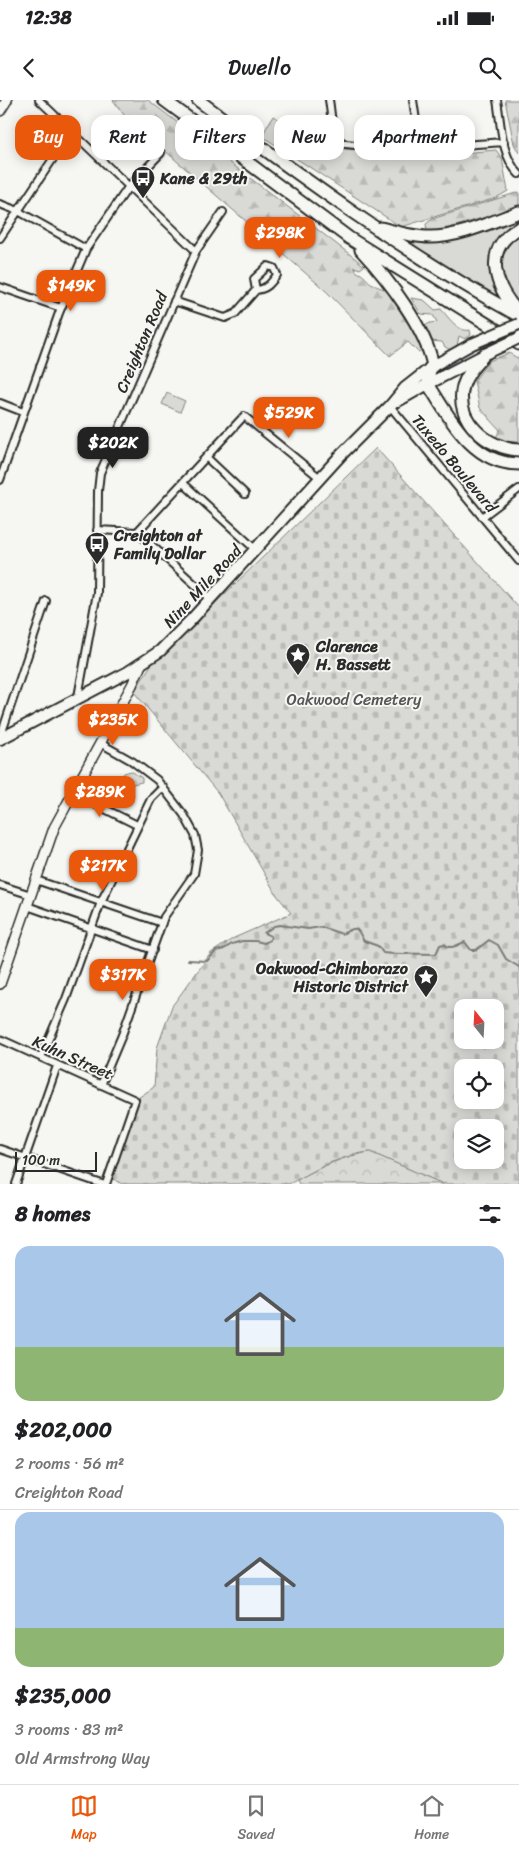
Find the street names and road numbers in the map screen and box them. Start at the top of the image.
street label: Creighton Road [107,286,176,397]
street label: Tuxedo Boulevard [404,407,506,521]
street label: Nine Mile Road [156,537,250,635]
street label: Kuhn Street [28,1027,118,1088]

